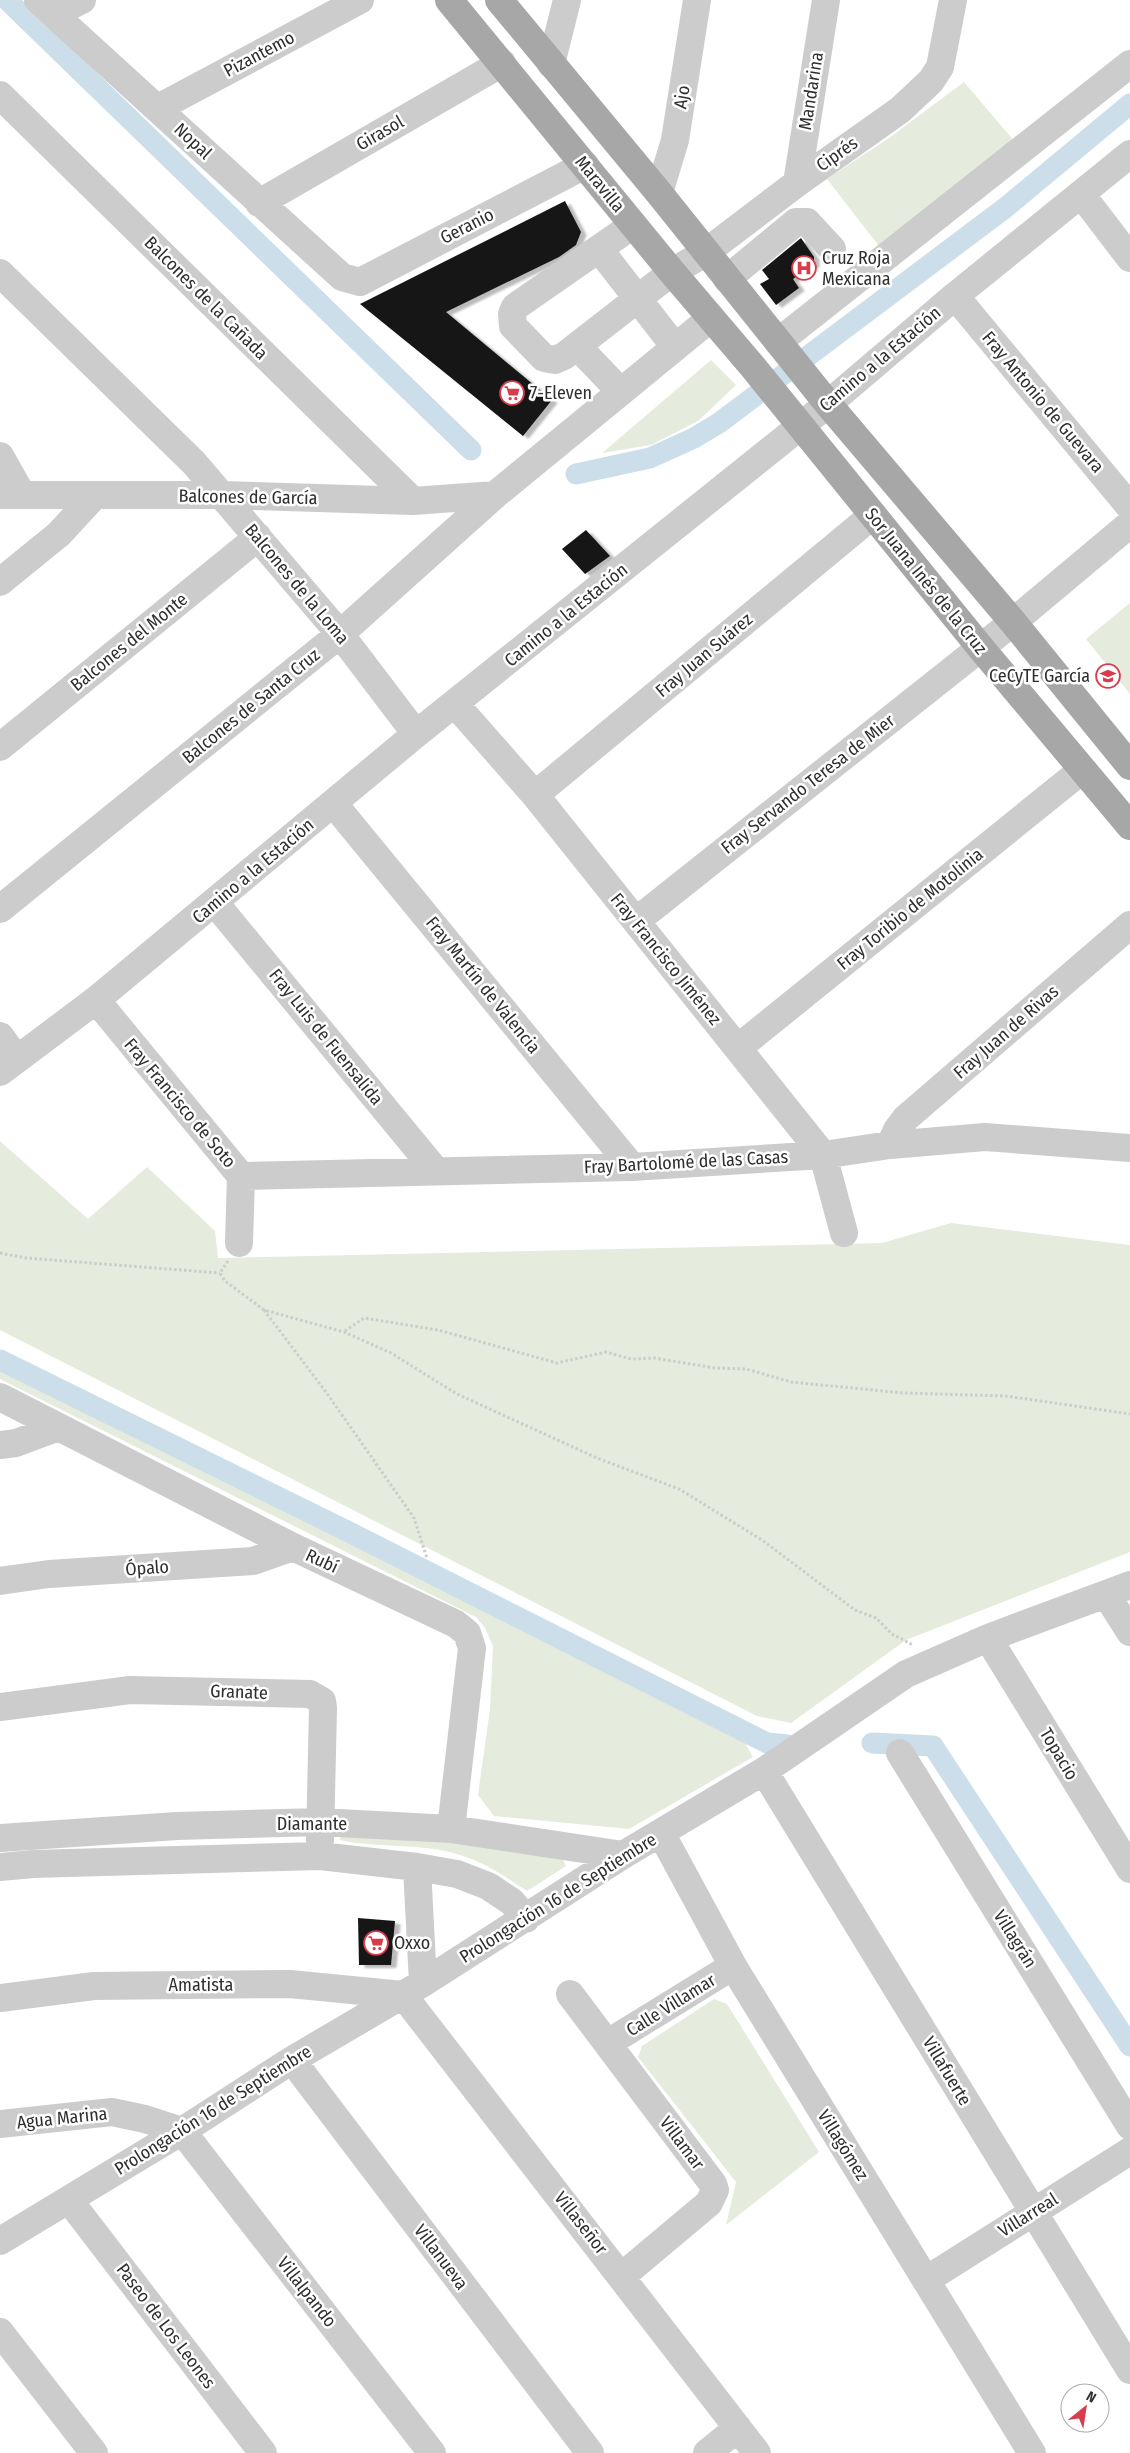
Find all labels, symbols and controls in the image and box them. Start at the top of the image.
street label: Pizantemo [220,26,298,82]
street label: Mandarina [794,50,828,132]
street label: Ajo [669,84,695,110]
street label: Girasol [352,111,408,155]
street label: Nopal [170,118,216,164]
street label: Ciprés [812,132,862,176]
street label: Maravilla [570,151,630,217]
street label: Geranio [437,203,497,249]
street label: Balcones de la Cañada [140,232,272,364]
place label: Cruz Roja Mexicana [822,247,891,290]
hospital icon: Cruz Roja Mexicana [791,255,817,281]
street label: Camino a la Estación [815,302,945,416]
street label: Fray Antonio de Guevara [977,327,1109,477]
supermarket icon: 7-Eleven [499,380,525,406]
place label: 7-Eleven [530,382,592,404]
street label: Balcones de García [178,485,318,509]
street label: Sor Juana Inés de la Cruz [860,503,992,659]
street label: Balcones de la Loma [240,519,354,649]
street label: Camino a la Estación [500,559,632,671]
street label: Balcones del Monte [66,588,192,696]
street label: Fray Juan Suárez [651,608,757,702]
street label: Balcones de Santa Cruz [178,644,324,768]
school or university icon: CeCyTE García [1095,663,1121,689]
place label: CeCyTE García [989,665,1090,687]
street label: Fray Servando Teresa de Mier [717,709,900,859]
street label: Camino a la Estación [188,814,318,928]
street label: Fray Toribio de Motolinia [833,843,988,975]
street label: Fray Francisco Jiménez [606,889,726,1029]
street label: Fray Martín de Valencia [421,912,545,1058]
street label: Fray Luis de Fuensalida [264,964,388,1110]
street label: Fray Juan de Rivas [949,980,1063,1084]
street label: Fray Francisco de Soto [119,1034,241,1172]
street label: Fray Bartolomé de las Casas [583,1146,789,1178]
street label: Rubí [302,1544,342,1578]
street label: Ópalo [125,1556,169,1580]
street label: Granate [210,1680,268,1704]
street label: Topacio [1035,1724,1083,1784]
street label: Diamante [277,1813,347,1835]
street label: Prolongación 16 de Septiembre [455,1828,661,1968]
street label: Villagrán [989,1906,1041,1972]
supermarket icon: Oxxo [363,1930,389,1956]
place label: Oxxo [394,1932,430,1954]
street label: Calle Villamar [622,1969,720,2041]
street label: Amatista [169,1974,234,1996]
street label: Villafuerte [918,2033,976,2110]
street label: Prolongación 16 de Septiembre [110,2040,316,2180]
street label: Agua Marina [16,2102,109,2134]
street label: Villagómez [813,2106,873,2184]
street label: Villamar [655,2112,710,2174]
street label: Villaseñor [550,2187,613,2259]
street label: Villarreal [994,2188,1062,2242]
street label: Villanueva [409,2220,473,2294]
street label: Villalpando [273,2252,341,2332]
street label: Paseo de Los Leones [112,2259,220,2393]
north arrow [1060,2383,1110,2433]
text: N [1083,2388,1099,2407]

